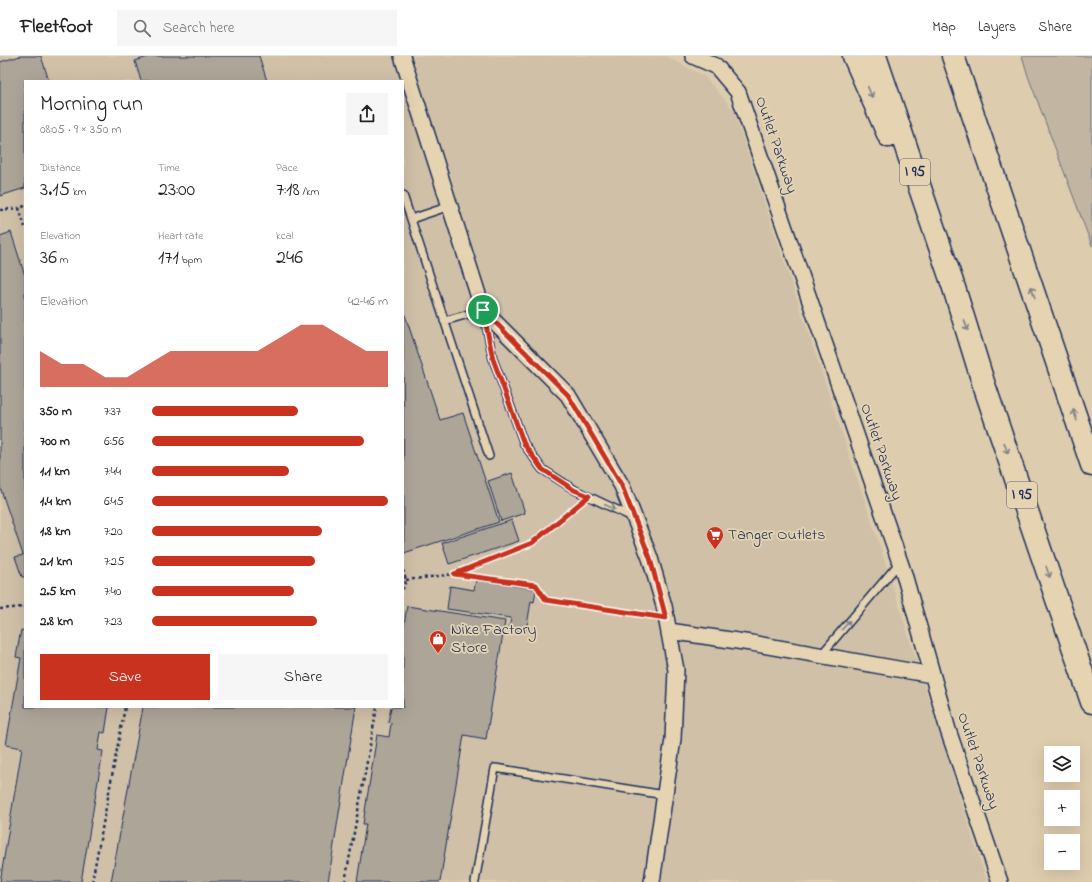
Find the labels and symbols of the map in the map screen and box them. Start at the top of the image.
one-way arrow [866,85,874,97]
street label: Outlet Parkway [748,93,804,197]
road number: I 95 [900,159,930,185]
one-way arrow [1029,286,1036,299]
pin [466,293,500,327]
one-way arrow [963,318,970,331]
street label: Outlet Parkway [853,400,909,504]
one-way arrow [1071,409,1078,422]
one-way arrow [1003,442,1010,455]
road number: I 95 [1007,482,1037,508]
one-way arrow [604,504,616,511]
place label: Tanger Outlets [728,523,825,547]
supermarket icon: Tanger Outlets [705,525,725,550]
one-way arrow [1044,565,1052,577]
place label: Nike Factory Store [451,618,537,660]
one-way arrow [841,620,850,631]
shop icon: Nike Factory Store [428,629,448,654]
street label: Outlet Parkway [950,709,1006,813]

